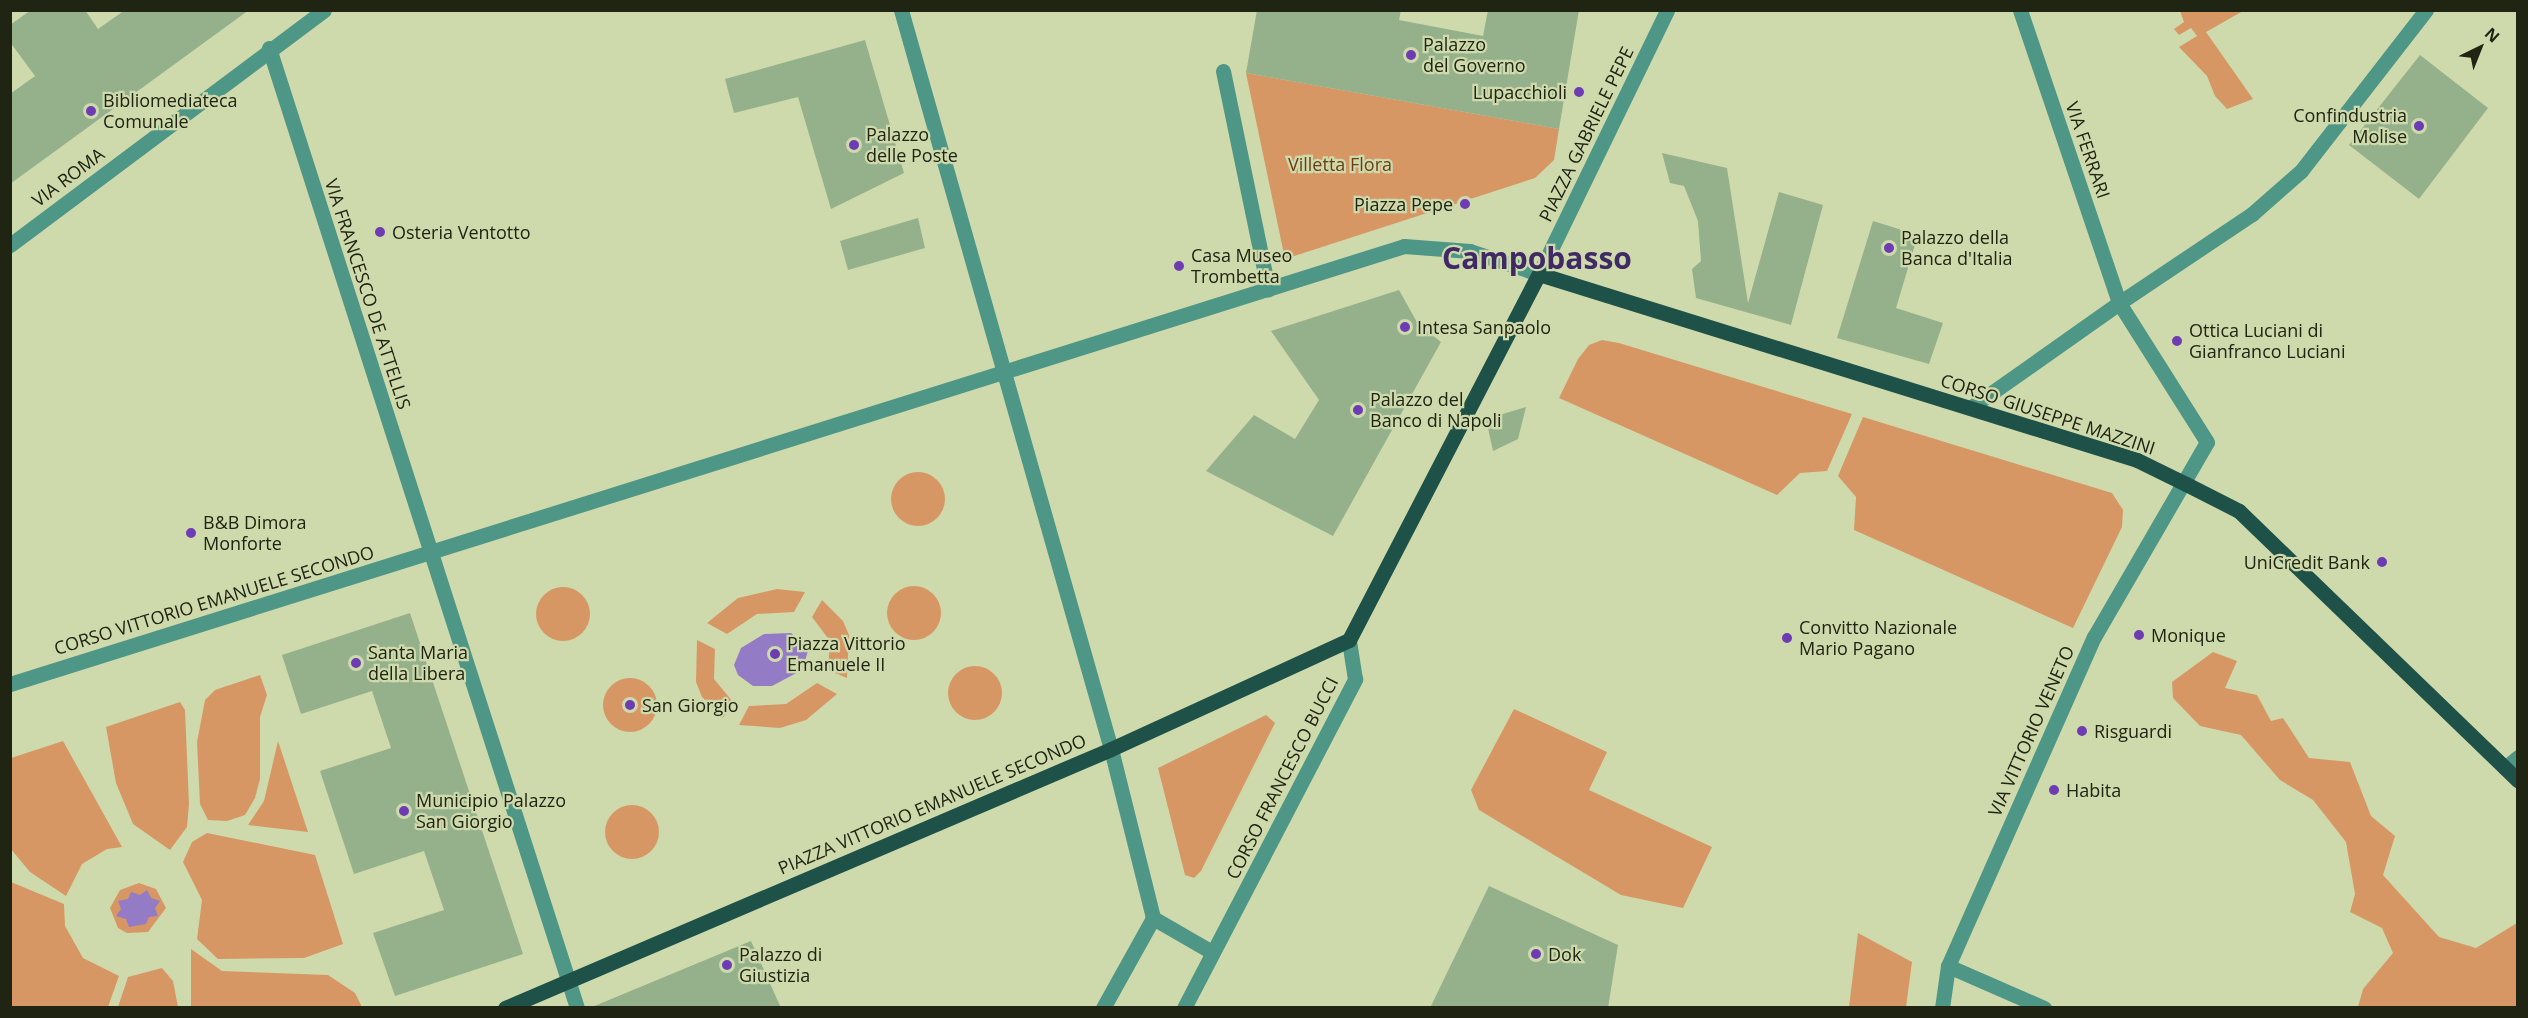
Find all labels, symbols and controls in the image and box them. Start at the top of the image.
north arrow [2450,18,2510,78]
text: N [2480,22,2505,47]
place label: Palazzo del Governo [1423,34,1526,76]
street label: PIAZZA GABRIELE PEPE [1534,43,1638,225]
marker: Palazzo del Governo [1404,48,1418,62]
place label: Lupacchioli [1473,81,1567,103]
marker: Lupacchioli [1572,85,1586,99]
place label: Bibliomediateca Comunale [103,90,238,132]
street label: VIA FERRARI [2061,99,2115,201]
marker: Bibliomediateca Comunale [84,104,98,118]
place label: Confindustria Molise [2293,105,2407,148]
marker: Confindustria Molise [2412,119,2426,133]
place label: Palazzo delle Poste [866,124,958,166]
marker: Palazzo delle Poste [847,138,861,152]
street label: VIA ROMA [28,143,108,211]
park label: Villetta Flora [1288,153,1392,175]
street label: VIA FRANCESCO DE ATTELLIS [320,176,416,412]
place label: Piazza Pepe [1354,193,1453,215]
marker: Piazza Pepe [1458,197,1472,211]
place label: Osteria Ventotto [392,221,530,243]
marker: Osteria Ventotto [373,225,387,239]
place label: Palazzo della Banca d'Italia [1901,227,2012,270]
district label: Campobasso [1442,240,1632,276]
marker: Palazzo della Banca d'Italia [1882,241,1896,255]
place label: Casa Museo Trombetta [1191,245,1292,288]
marker: Casa Museo Trombetta [1172,259,1186,273]
place label: Intesa Sanpaolo [1417,316,1551,338]
marker: Intesa Sanpaolo [1398,320,1412,334]
place label: Ottica Luciani di Gianfranco Luciani [2189,320,2345,362]
marker: Ottica Luciani di Gianfranco Luciani [2170,334,2184,348]
street label: CORSO GIUSEPPE MAZZINI [1938,369,2158,459]
place label: Palazzo del Banco di Napoli [1370,389,1502,432]
marker: Palazzo del Banco di Napoli [1351,403,1365,417]
place label: B&B Dimora Monforte [203,512,306,554]
marker: B&B Dimora Monforte [184,526,198,540]
street label: CORSO VITTORIO EMANUELE SECONDO [51,541,377,659]
place label: UniCredit Bank [2244,551,2370,573]
marker: UniCredit Bank [2375,555,2389,569]
place label: Convitto Nazionale Mario Pagano [1799,617,1957,660]
place label: Monique [2151,624,2226,646]
marker: Monique [2132,628,2146,642]
marker: Convitto Nazionale Mario Pagano [1780,631,1794,645]
place label: Piazza Vittorio Emanuele II [787,633,906,676]
place label: Santa Maria della Libera [368,642,468,684]
street label: VIA VITTORIO VENETO [1984,642,2078,820]
marker: Piazza Vittorio Emanuele II [768,647,782,661]
marker: Santa Maria della Libera [349,656,363,670]
street label: CORSO FRANCESCO BUCCI [1222,673,1342,883]
place label: San Giorgio [642,694,739,716]
marker: San Giorgio [623,698,637,712]
place label: Risguardi [2094,720,2172,742]
marker: Risguardi [2075,724,2089,738]
street label: PIAZZA VITTORIO EMANUELE SECONDO [775,729,1089,879]
place label: Habita [2066,779,2121,801]
marker: Habita [2047,783,2061,797]
place label: Municipio Palazzo San Giorgio [416,790,566,832]
marker: Municipio Palazzo San Giorgio [397,804,411,818]
place label: Dok [1548,943,1581,965]
place label: Palazzo di Giustizia [739,944,822,986]
marker: Dok [1529,947,1543,961]
marker: Palazzo di Giustizia [720,958,734,972]

